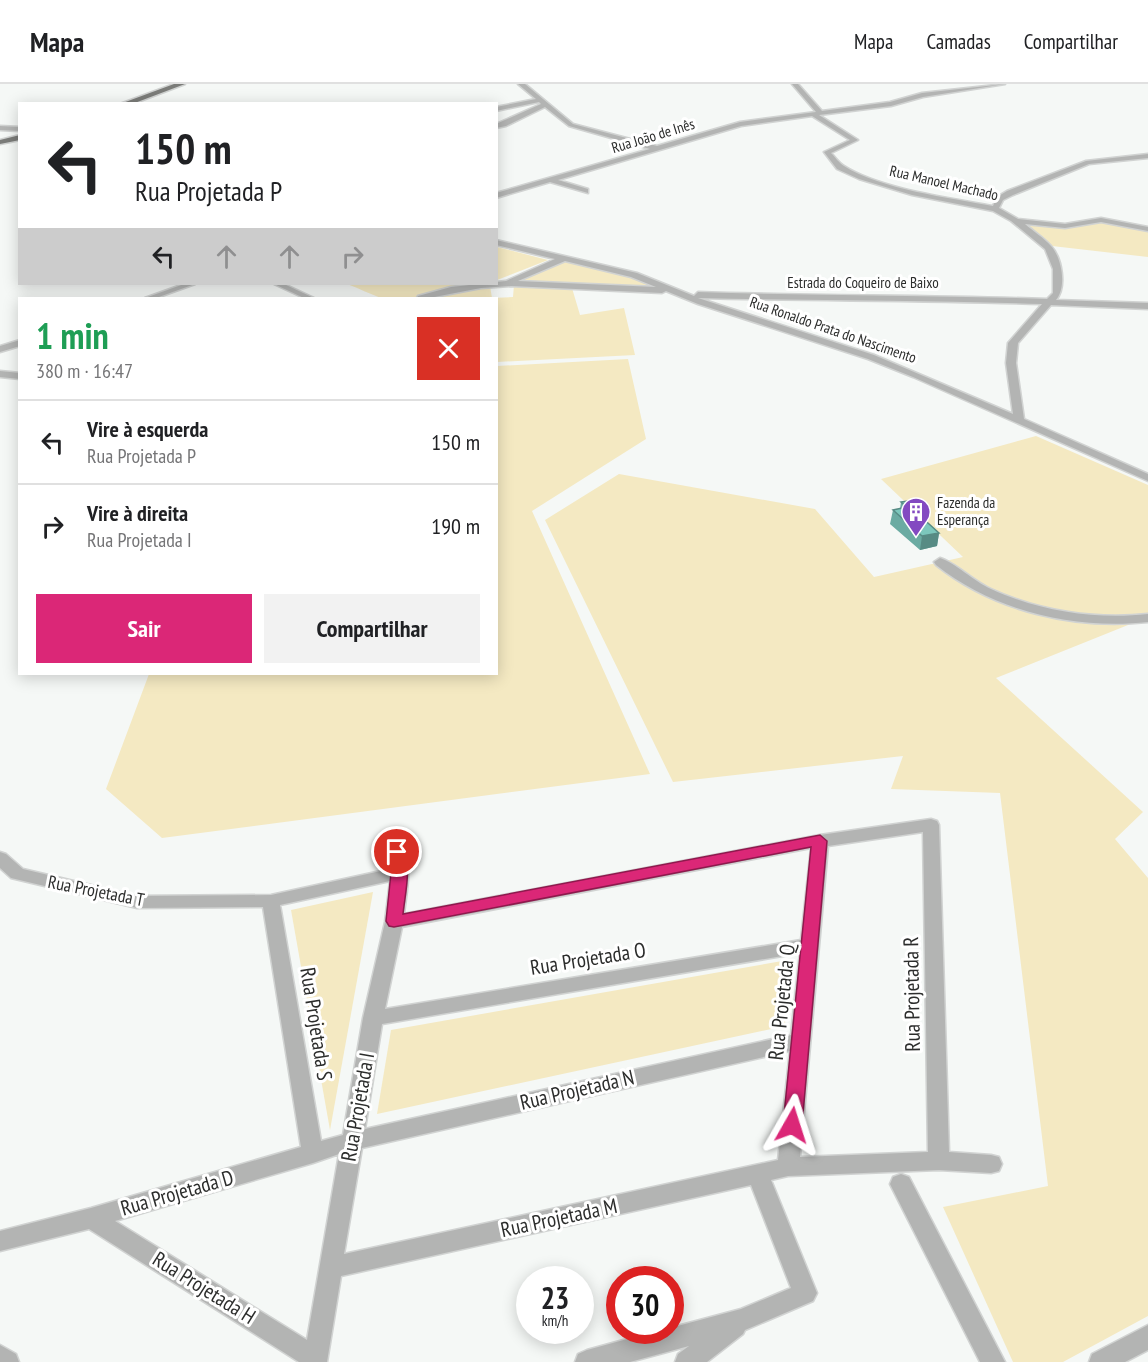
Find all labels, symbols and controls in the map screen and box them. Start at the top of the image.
text: Mapa [30,23,84,60]
text: Mapa [854,28,893,55]
text: Camadas [926,28,991,55]
text: Compartilhar [1024,28,1118,55]
street label: Rua João de Inês [609,114,697,157]
text: 150 m [135,121,232,176]
icon: left [36,126,114,204]
street label: Rua Manoel Machado [888,161,1000,204]
text: Rua Projetada P [135,174,282,208]
icon: left [147,240,180,273]
icon: ahead [210,240,243,273]
icon: ahead [273,240,306,273]
icon: right [336,240,369,273]
street label: Estrada do Coqueiro de Baixo [787,273,939,292]
street label: Rua Ronaldo Prata do Nascimento [747,292,919,367]
text: 1 min [36,312,109,359]
button: close [417,317,480,380]
text: 380 m · 16:47 [36,358,133,384]
text: Vire à esquerda [87,415,208,443]
icon: left [36,426,69,459]
text: 150 m [431,428,480,456]
text: Rua Projetada P [87,443,196,469]
place label: Fazenda da Esperança [937,493,995,529]
building icon: Fazenda da Esperança [900,496,932,538]
text: Vire à direita [87,499,188,527]
icon: right [36,510,69,543]
text: 190 m [431,512,480,540]
text: Rua Projetada I [87,527,192,553]
button: Sair [36,594,252,663]
button: Compartilhar [264,594,480,663]
pin [371,826,422,877]
icon: arrive [380,835,413,868]
street label: Rua Projetada T [46,870,146,911]
street label: Rua Projetada O [528,936,648,981]
street label: Rua Projetada R [897,936,926,1052]
street label: Rua Projetada Q [762,942,801,1061]
street label: Rua Projetada S [294,965,339,1082]
street label: Rua Projetada I [335,1050,380,1163]
street label: Rua Projetada N [517,1063,637,1116]
position arrow [760,1093,824,1157]
street label: Rua Projetada D [117,1164,236,1221]
street label: Rua Projetada M [498,1192,620,1243]
street label: Rua Projetada H [148,1245,261,1330]
speed limit sign: 30 [606,1266,684,1344]
text: 23 [541,1278,569,1317]
text: km/h [542,1311,568,1330]

